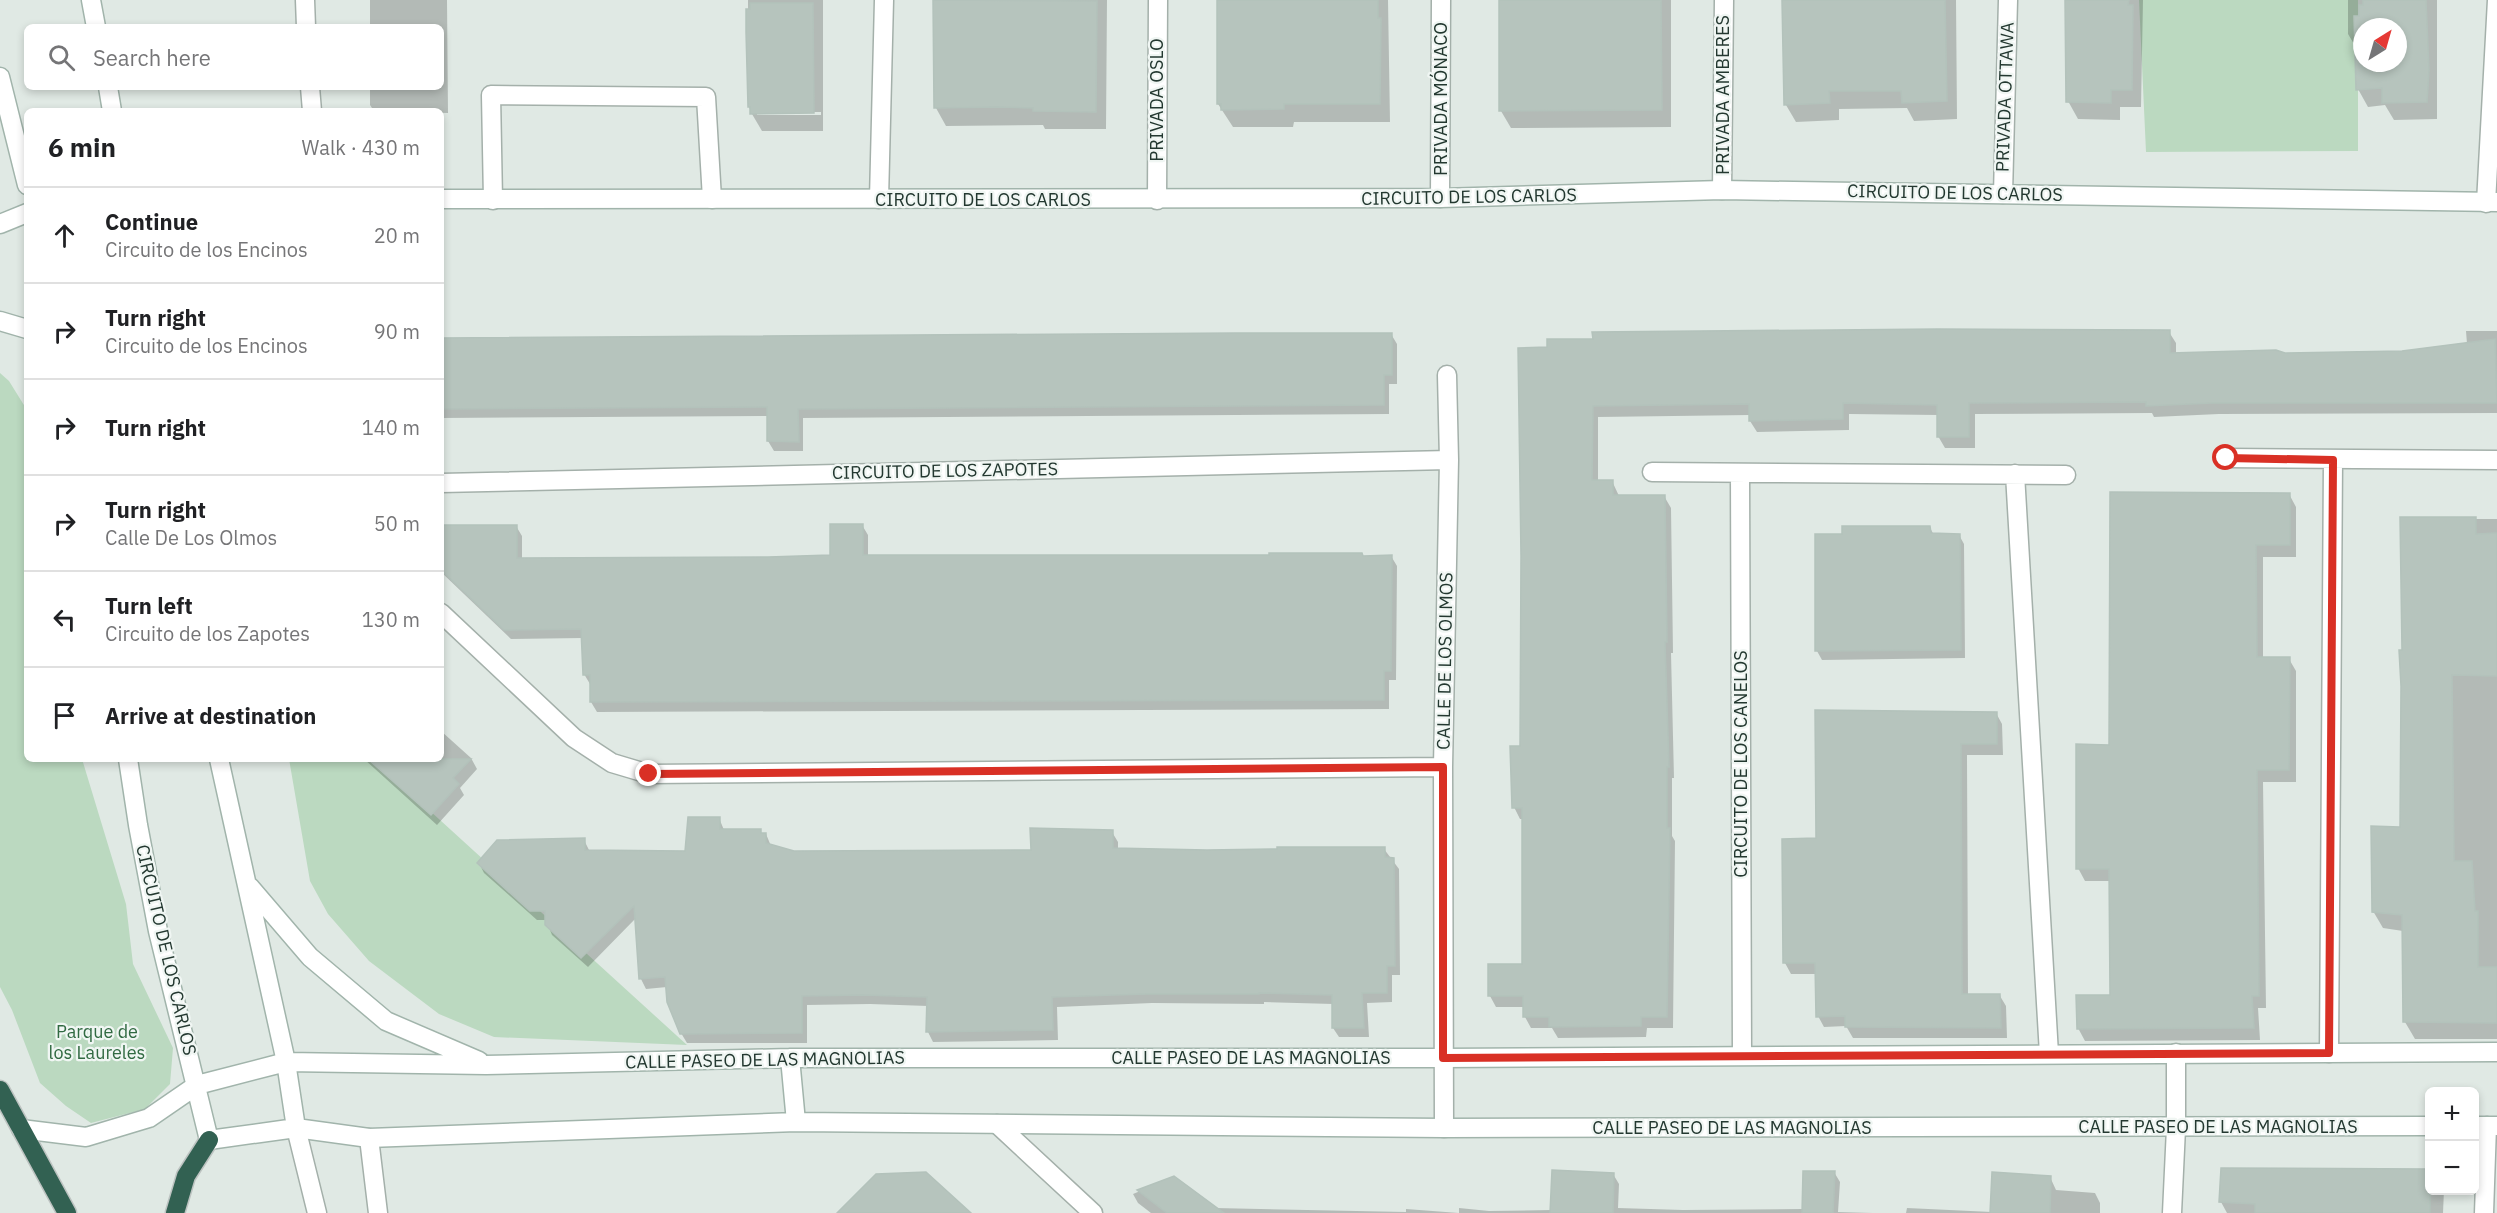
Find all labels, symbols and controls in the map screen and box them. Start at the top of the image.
street label: PRIVADA AMBERES [1711,15,1734,175]
north arrow [2353,18,2407,72]
street label: PRIVADA OTTAWA [1990,21,2019,172]
street label: PRIVADA MÓNACO [1429,22,1452,176]
search box [24,24,444,90]
street label: PRIVADA OSLO [1145,38,1168,162]
icon: search [45,41,78,74]
text: Search here [93,43,211,72]
text: 6 min [48,130,116,164]
text: Walk · 430 m [302,134,420,161]
street label: CIRCUITO DE LOS CARLOS [1847,179,2063,206]
street label: CIRCUITO DE LOS CARLOS [1361,183,1577,210]
street label: CIRCUITO DE LOS CARLOS [875,188,1091,211]
text: Continue [105,207,198,236]
icon: ahead [48,219,81,252]
text: 20 m [374,222,420,249]
text: Circuito de los Encinos [105,236,308,263]
text: Turn right [105,303,206,332]
icon: right [48,315,81,348]
text: 90 m [374,318,420,345]
text: Circuito de los Encinos [105,332,308,359]
icon: right [48,411,81,444]
text: Turn right [105,413,206,442]
text: 140 m [362,414,420,441]
route start [2212,444,2238,470]
street label: CIRCUITO DE LOS ZAPOTES [832,457,1058,484]
text: Turn right [105,495,206,524]
icon: right [48,507,81,540]
text: 50 m [374,510,420,537]
text: Calle De Los Olmos [105,524,277,551]
street label: CALLE DE LOS OLMOS [1431,572,1458,750]
text: Turn left [105,591,193,620]
icon: left [48,603,81,636]
text: 130 m [362,606,420,633]
text: Circuito de los Zapotes [105,620,310,647]
street label: CIRCUITO DE LOS CANELOS [1729,650,1752,878]
icon: arrive [48,699,81,732]
text: Arrive at destination [105,701,316,730]
route end [635,760,661,786]
street label: CIRCUITO DE LOS CARLOS [131,842,202,1058]
park label: Parque de los Laureles [49,1020,145,1064]
street label: CALLE PASEO DE LAS MAGNOLIAS [625,1046,905,1073]
street label: CALLE PASEO DE LAS MAGNOLIAS [1111,1046,1391,1069]
map controls [2425,1087,2479,1195]
button: + [2425,1087,2479,1141]
street label: CALLE PASEO DE LAS MAGNOLIAS [2078,1115,2358,1138]
street label: CALLE PASEO DE LAS MAGNOLIAS [1592,1116,1872,1139]
button: − [2425,1141,2479,1195]

